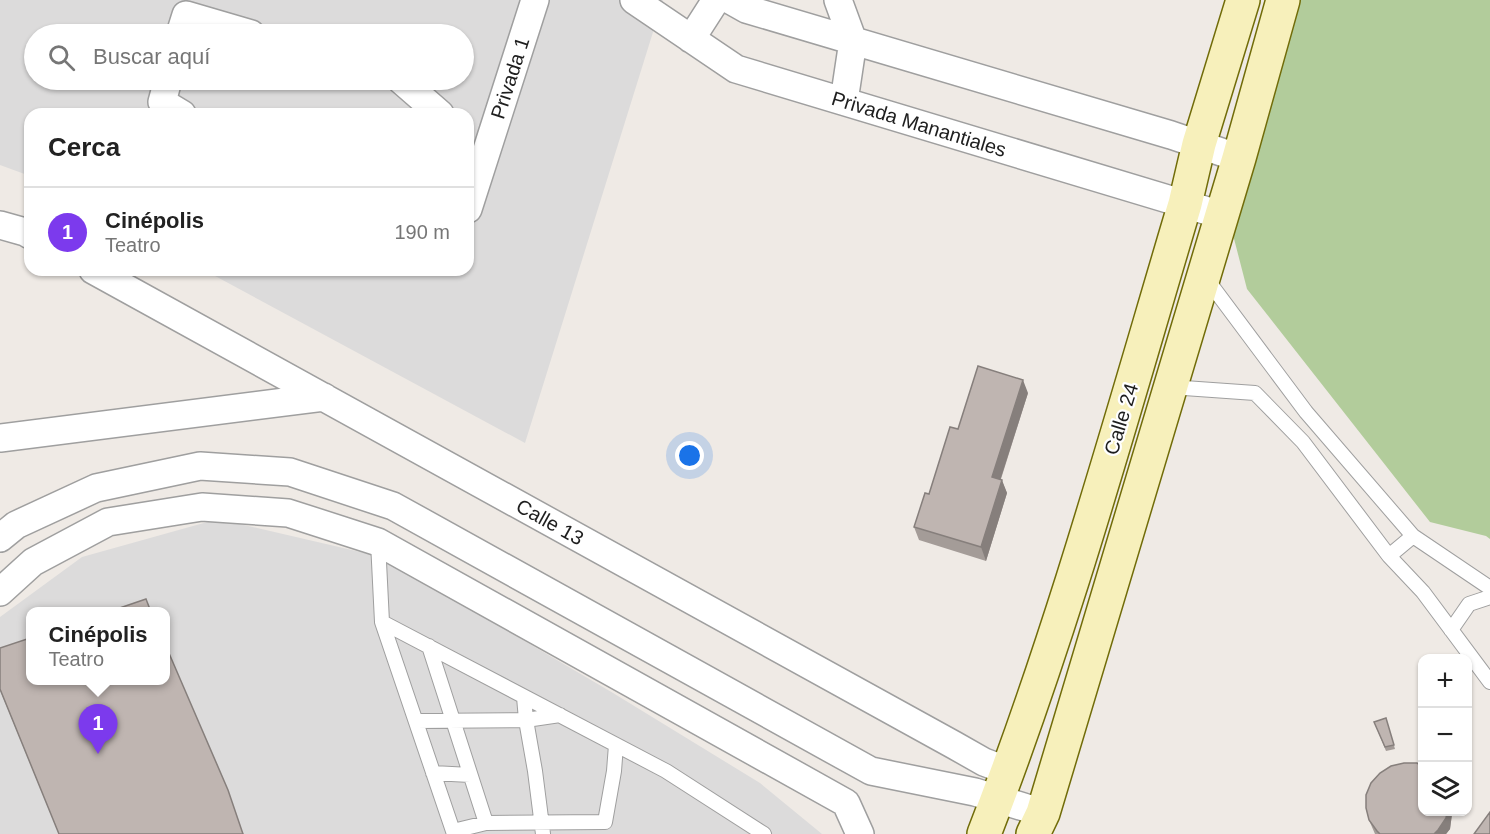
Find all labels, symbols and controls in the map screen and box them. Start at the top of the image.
search box [24,24,474,90]
street label: Privada 1 [486,34,534,122]
icon: search [45,41,78,74]
text: Buscar aquí [93,44,210,69]
street label: Privada Manantiales [829,87,1009,161]
text: Cerca [48,132,120,162]
text: Cinépolis [105,208,204,233]
text: 1 [62,221,73,243]
text: 190 m [394,221,450,243]
text: Teatro [105,234,161,256]
street label: Calle 24 [1100,381,1142,457]
your location [675,441,704,470]
street label: Calle 13 [513,495,587,549]
popup [26,607,170,685]
text: Cinépolis [48,622,148,647]
text: Teatro [48,648,104,670]
map controls [1418,654,1472,816]
button: + [1418,654,1472,708]
pin: 1 [78,704,118,754]
button: − [1418,708,1472,762]
button: layers [1418,762,1472,816]

